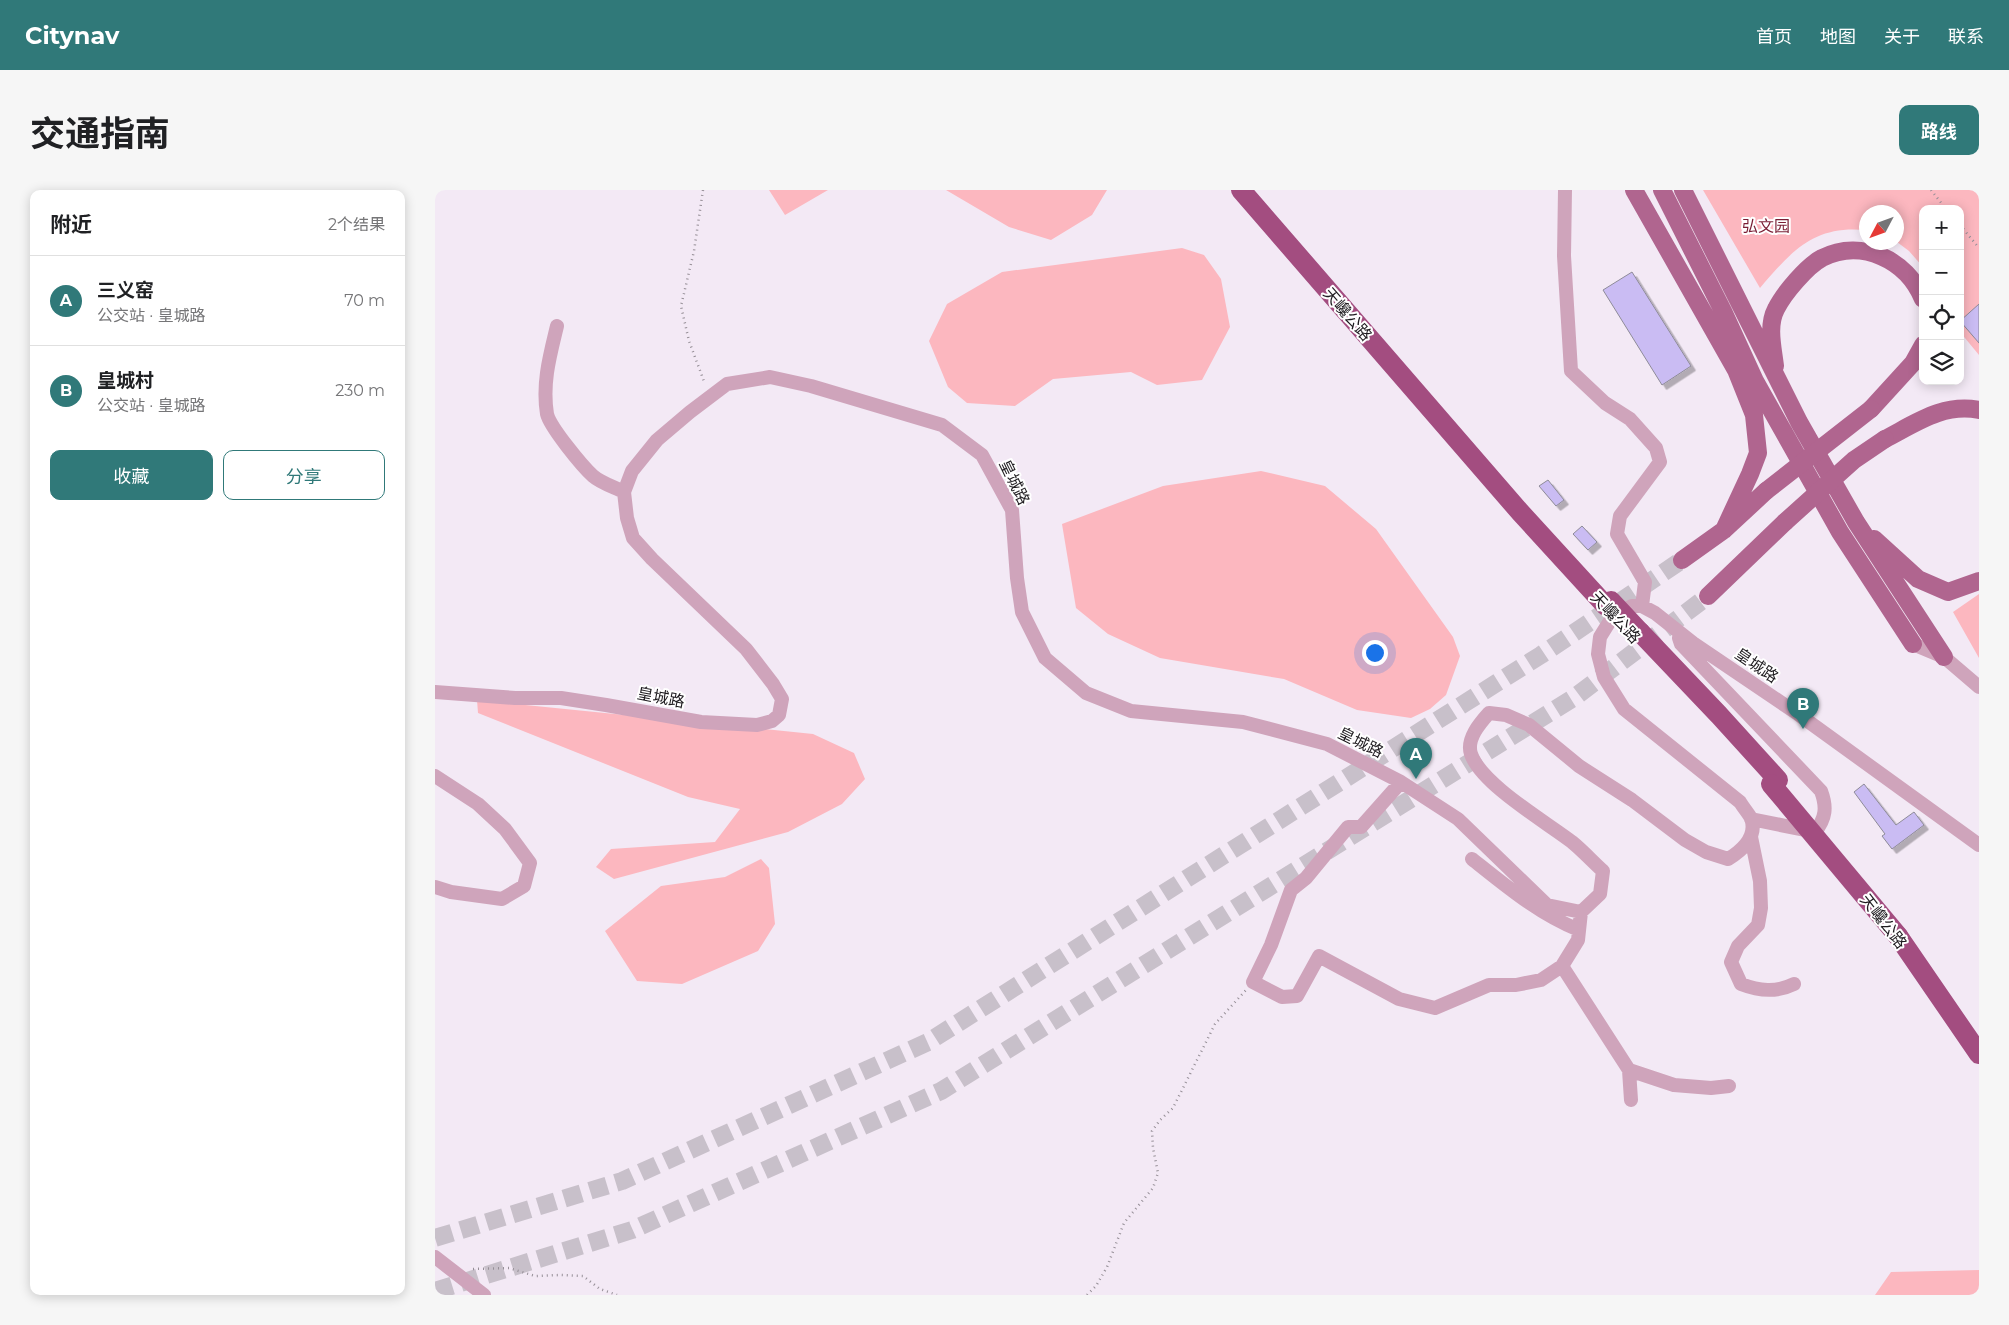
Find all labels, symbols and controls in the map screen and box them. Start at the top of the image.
text: Citynav [25,21,119,50]
text: 首页 [1756,26,1792,48]
text: 地图 [1820,26,1856,48]
text: 关于 [1884,26,1920,48]
text: 联系 [1948,26,1984,48]
button: 路线 [1899,105,1979,155]
text: 交通指南 [30,112,170,155]
north arrow [1859,205,1904,250]
map controls [1919,205,1964,385]
button: + [1919,205,1964,250]
text: 附近 [50,212,92,237]
text: 2个结果 [328,215,385,234]
park label: 弘文园 [1742,217,1790,236]
button: − [1919,250,1964,295]
text: 三义窑 [97,279,154,302]
street label: 天巉公路 [1319,284,1376,345]
text: A [60,291,72,310]
text: 70 m [344,291,385,310]
button: locate [1919,295,1964,340]
text: 公交站 · 皇城路 [97,306,205,325]
button: layers [1919,340,1964,385]
text: 皇城村 [97,369,154,392]
text: B [60,381,72,400]
text: 230 m [335,381,385,400]
text: 公交站 · 皇城路 [97,396,205,415]
button: 收藏 [50,450,213,500]
button: 分享 [223,450,385,500]
street label: 皇城路 [995,456,1034,508]
street label: 天巉公路 [1587,587,1644,647]
your location [1362,640,1388,666]
street label: 皇城路 [1732,644,1782,687]
street label: 皇城路 [636,684,686,711]
pin: B [1787,688,1819,729]
street label: 皇城路 [1335,723,1387,762]
pin: A [1400,738,1432,779]
street label: 天巉公路 [1856,890,1911,952]

